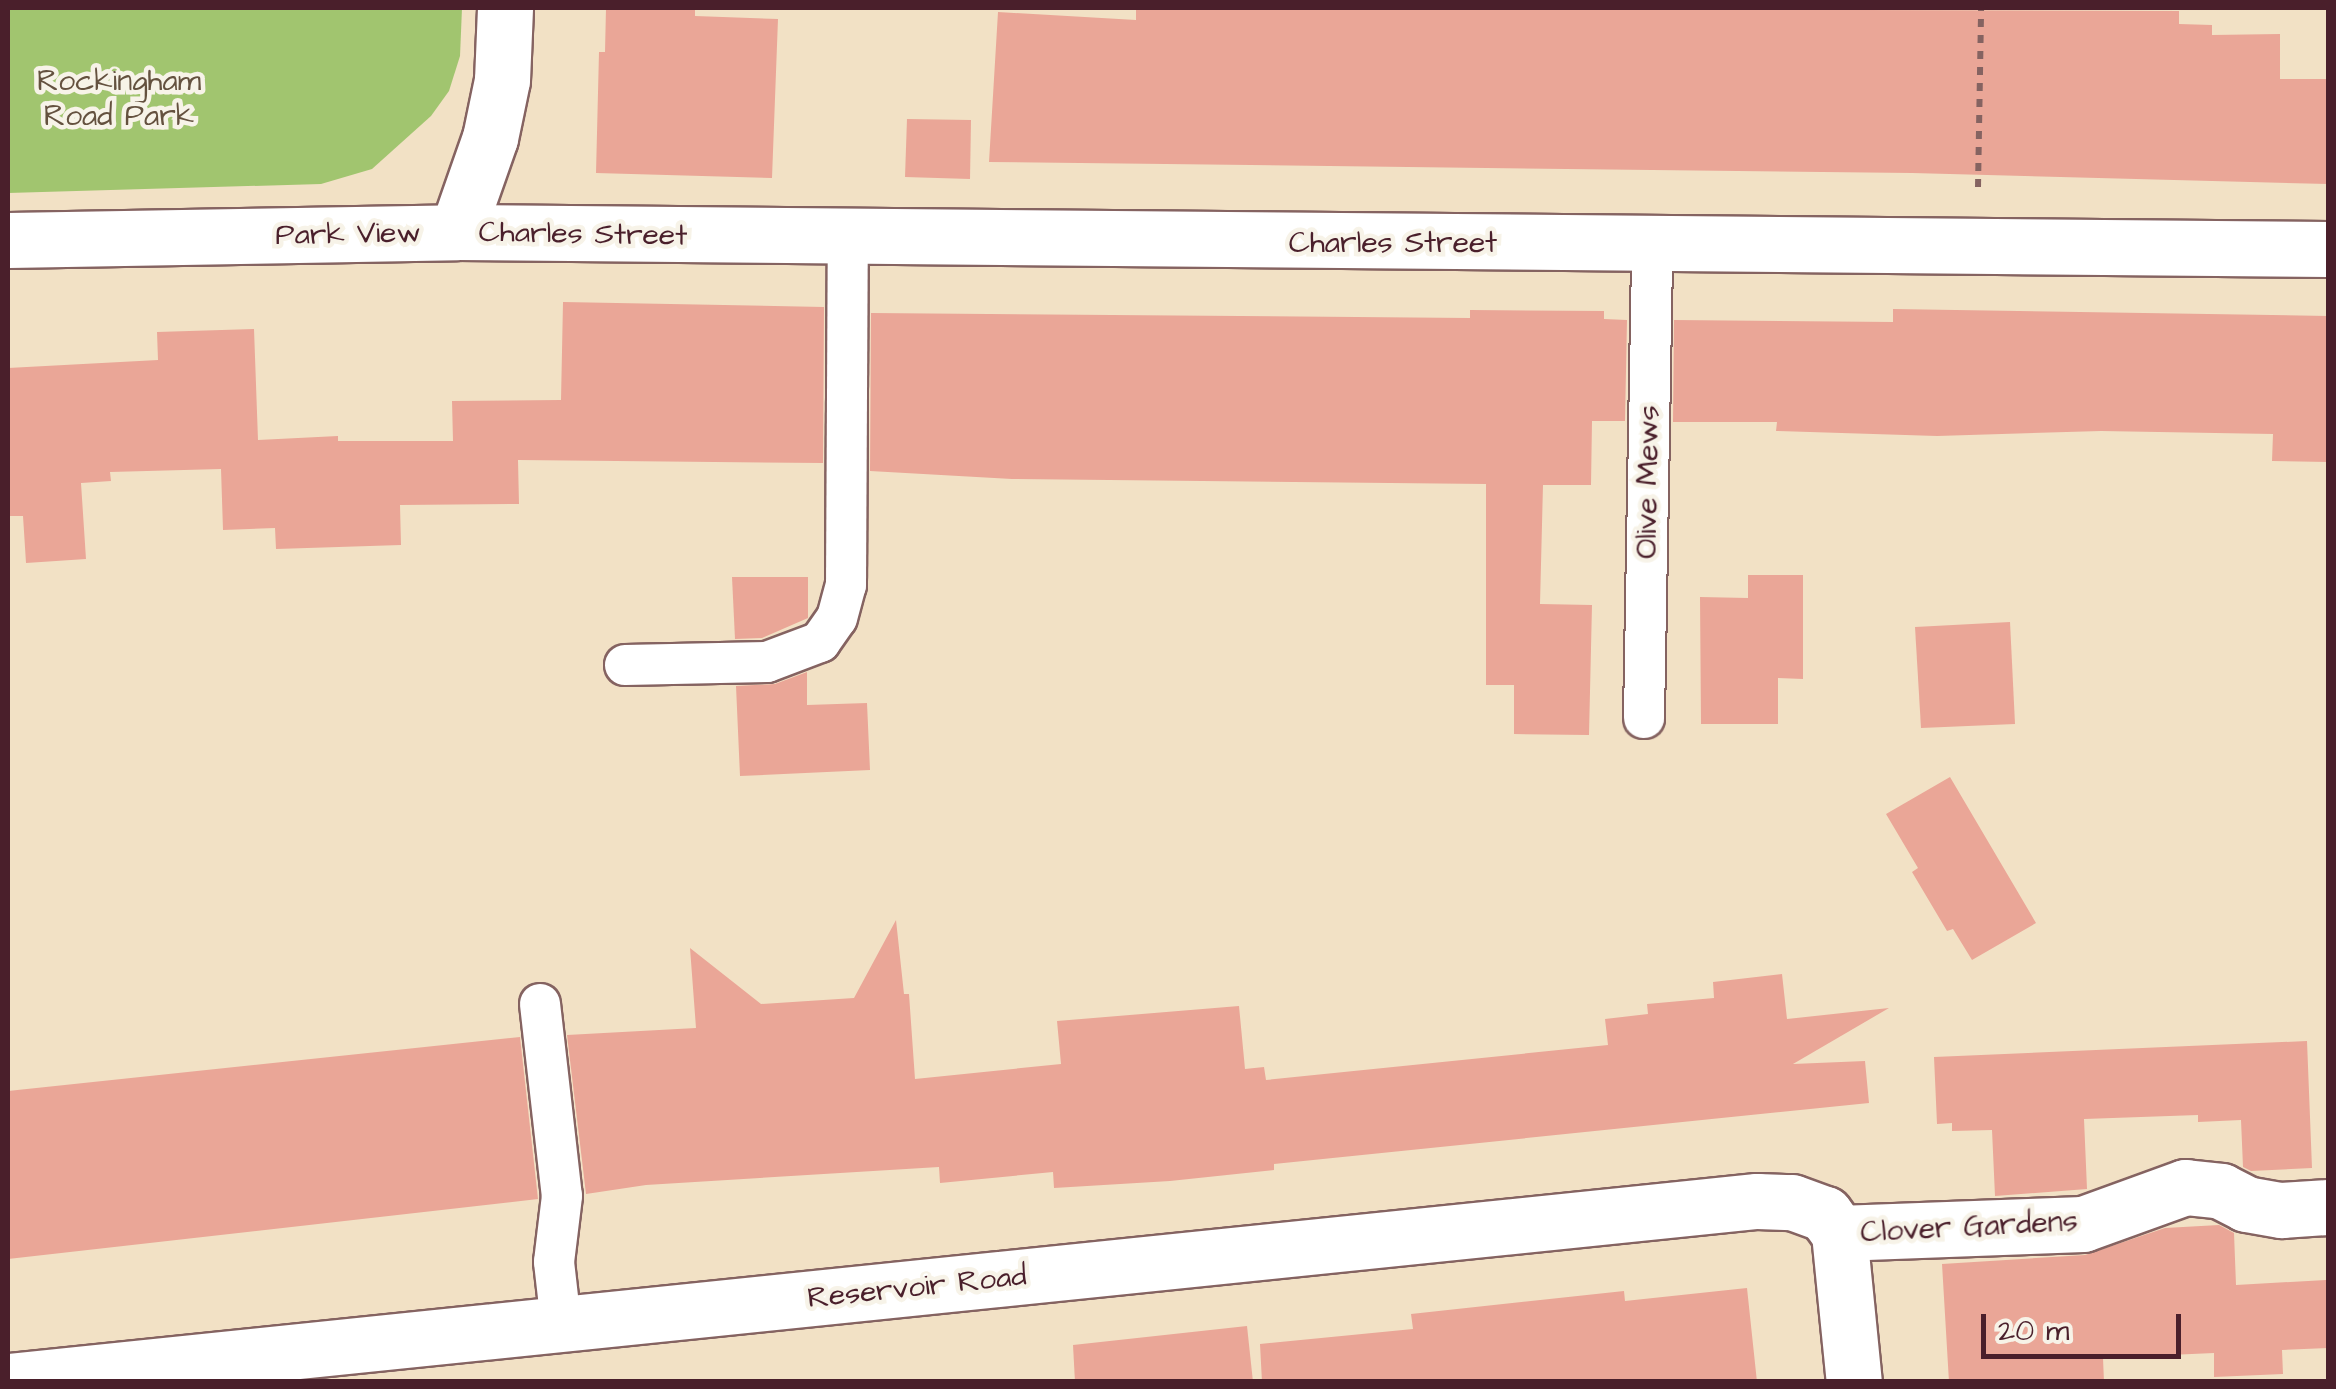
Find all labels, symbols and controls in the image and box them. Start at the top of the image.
park label: Rockingham Road Park [37,63,201,134]
street label: Charles Street [478,214,688,254]
street label: Park View [275,215,421,253]
street label: Charles Street [1289,225,1497,261]
street label: Olive Mews [1629,405,1667,559]
street label: Clover Gardens [1859,1203,2079,1251]
street label: Reservoir Road [806,1258,1028,1316]
scale bar [1986,1294,2186,1356]
text: 20 m [1998,1310,2069,1352]

